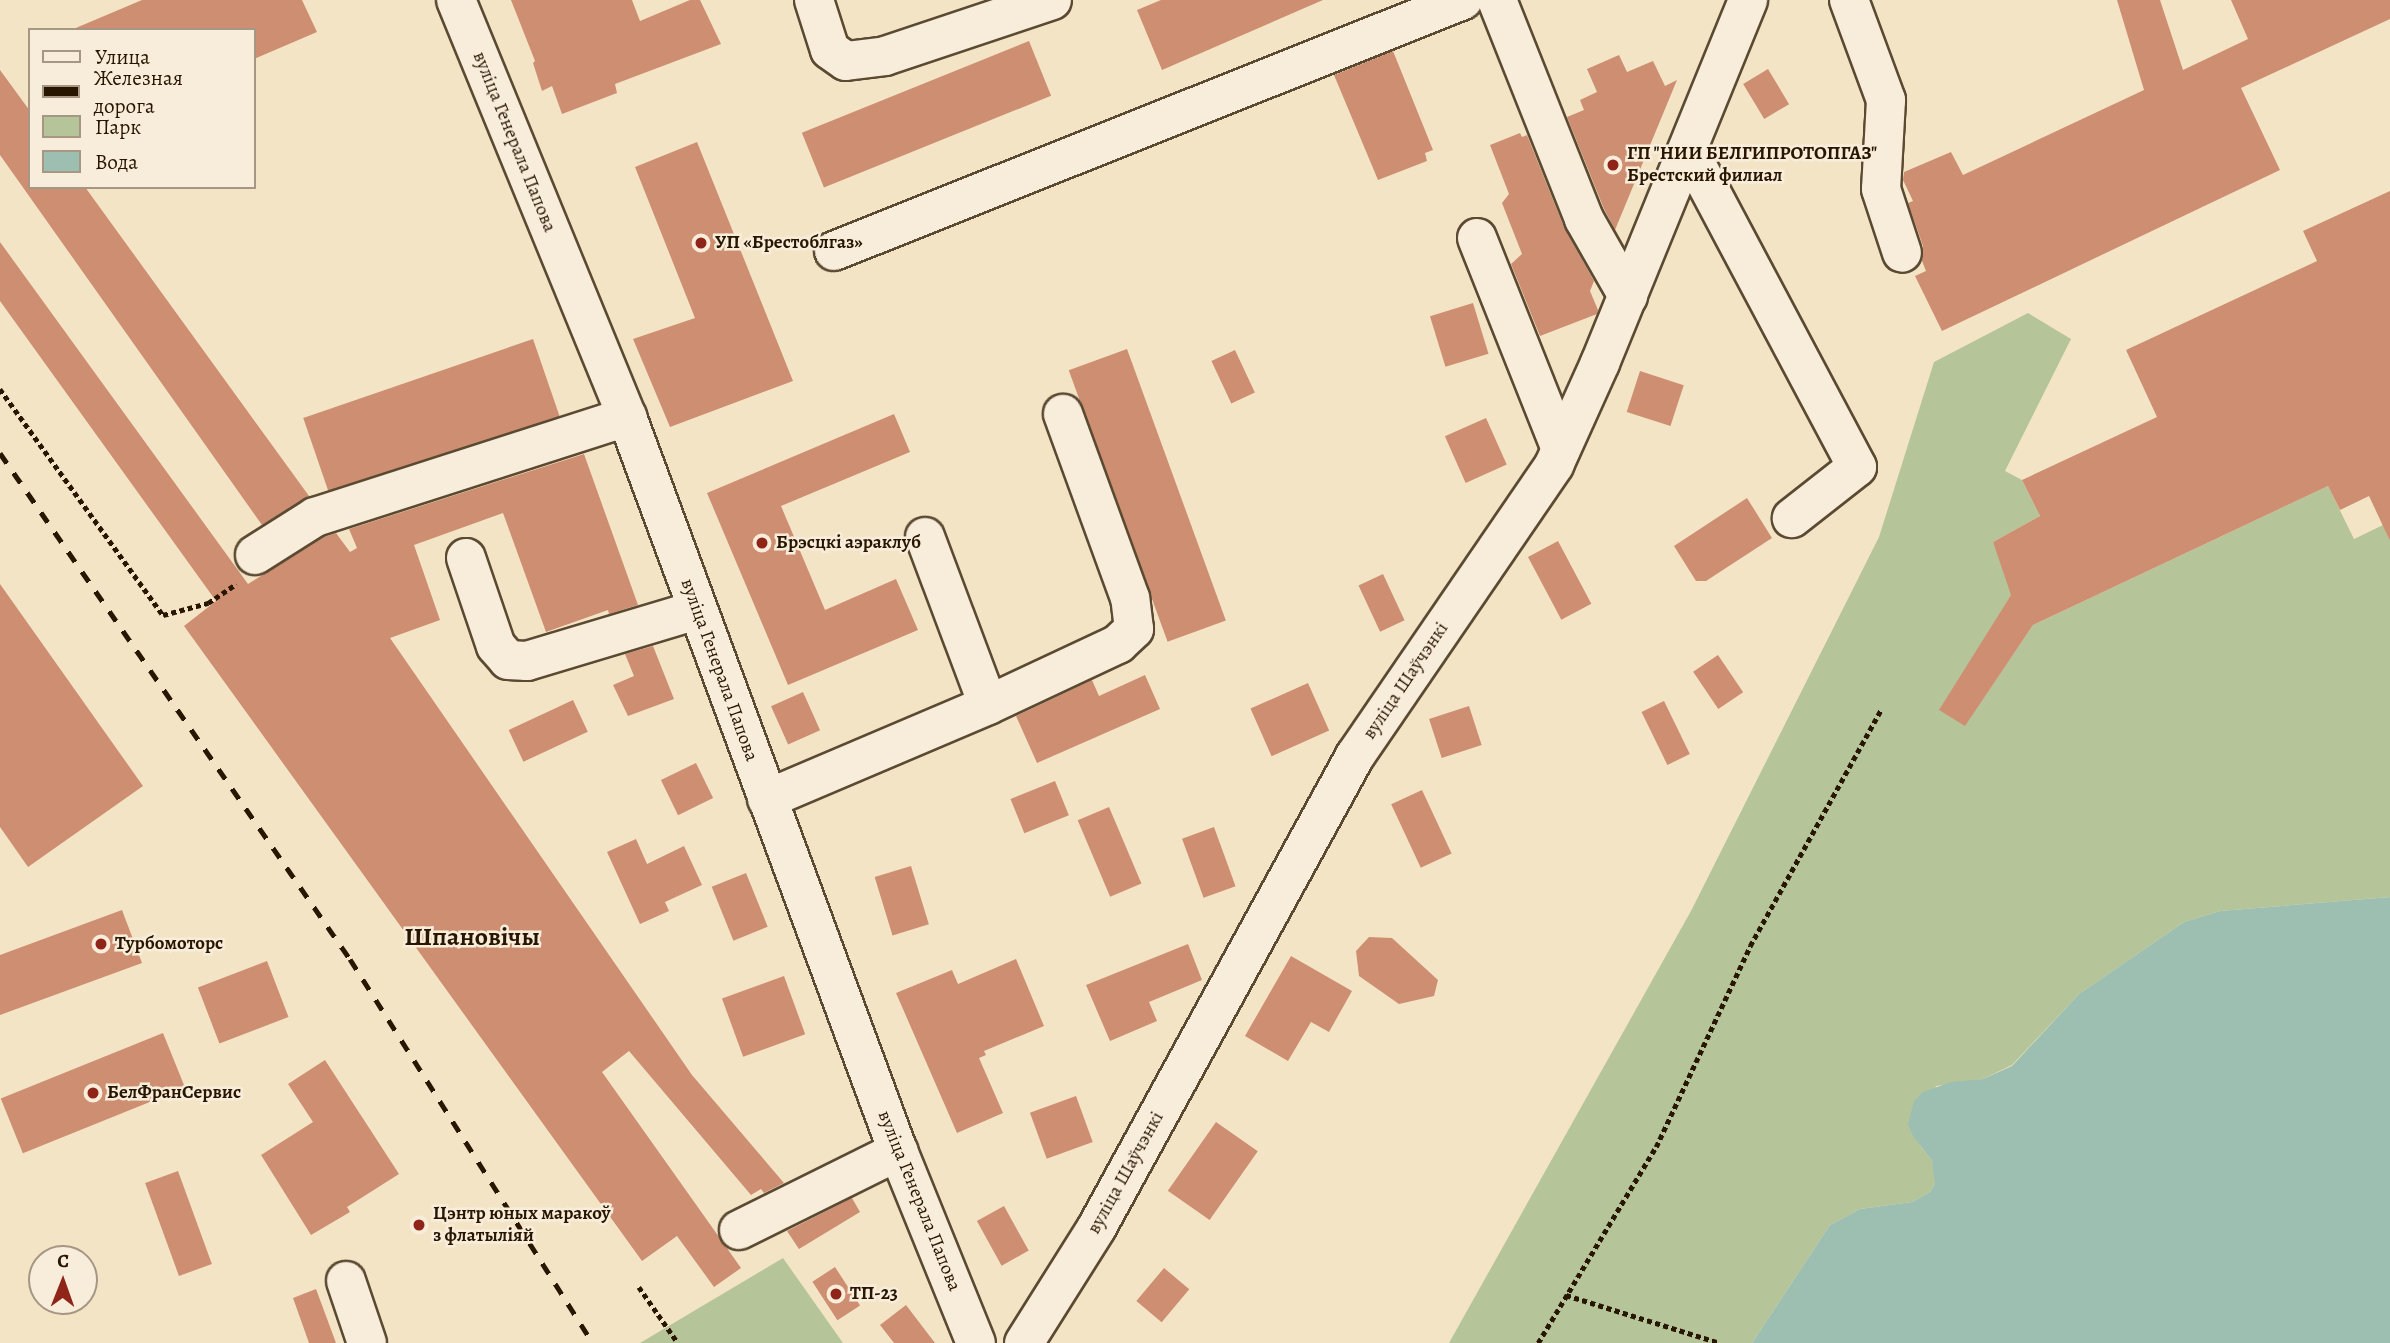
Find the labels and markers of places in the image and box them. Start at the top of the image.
place label: ГП "НИИ БЕЛГИПРОТОПГАЗ" Брестский филиал [1627,143,1877,187]
marker: ГП "НИИ БЕЛГИПРОТОПГАЗ" Брестский филиал [1605,157,1621,173]
place label: УП «Брестоблгаз» [715,232,863,254]
marker: УП «Брестоблгаз» [693,235,709,251]
place label: Брэсцкі аэраклуб [776,532,921,554]
marker: Брэсцкі аэраклуб [754,535,770,551]
place label: Турбомоторс [115,933,223,955]
marker: Турбомоторс [93,936,109,952]
place label: БелФранСервис [107,1082,241,1104]
marker: БелФранСервис [85,1085,101,1101]
place label: Цэнтр юных маракоў з флатыліяй [433,1203,611,1247]
marker: Цэнтр юных маракоў з флатыліяй [411,1217,427,1233]
place label: ТП-23 [850,1283,898,1305]
marker: ТП-23 [828,1286,844,1302]

